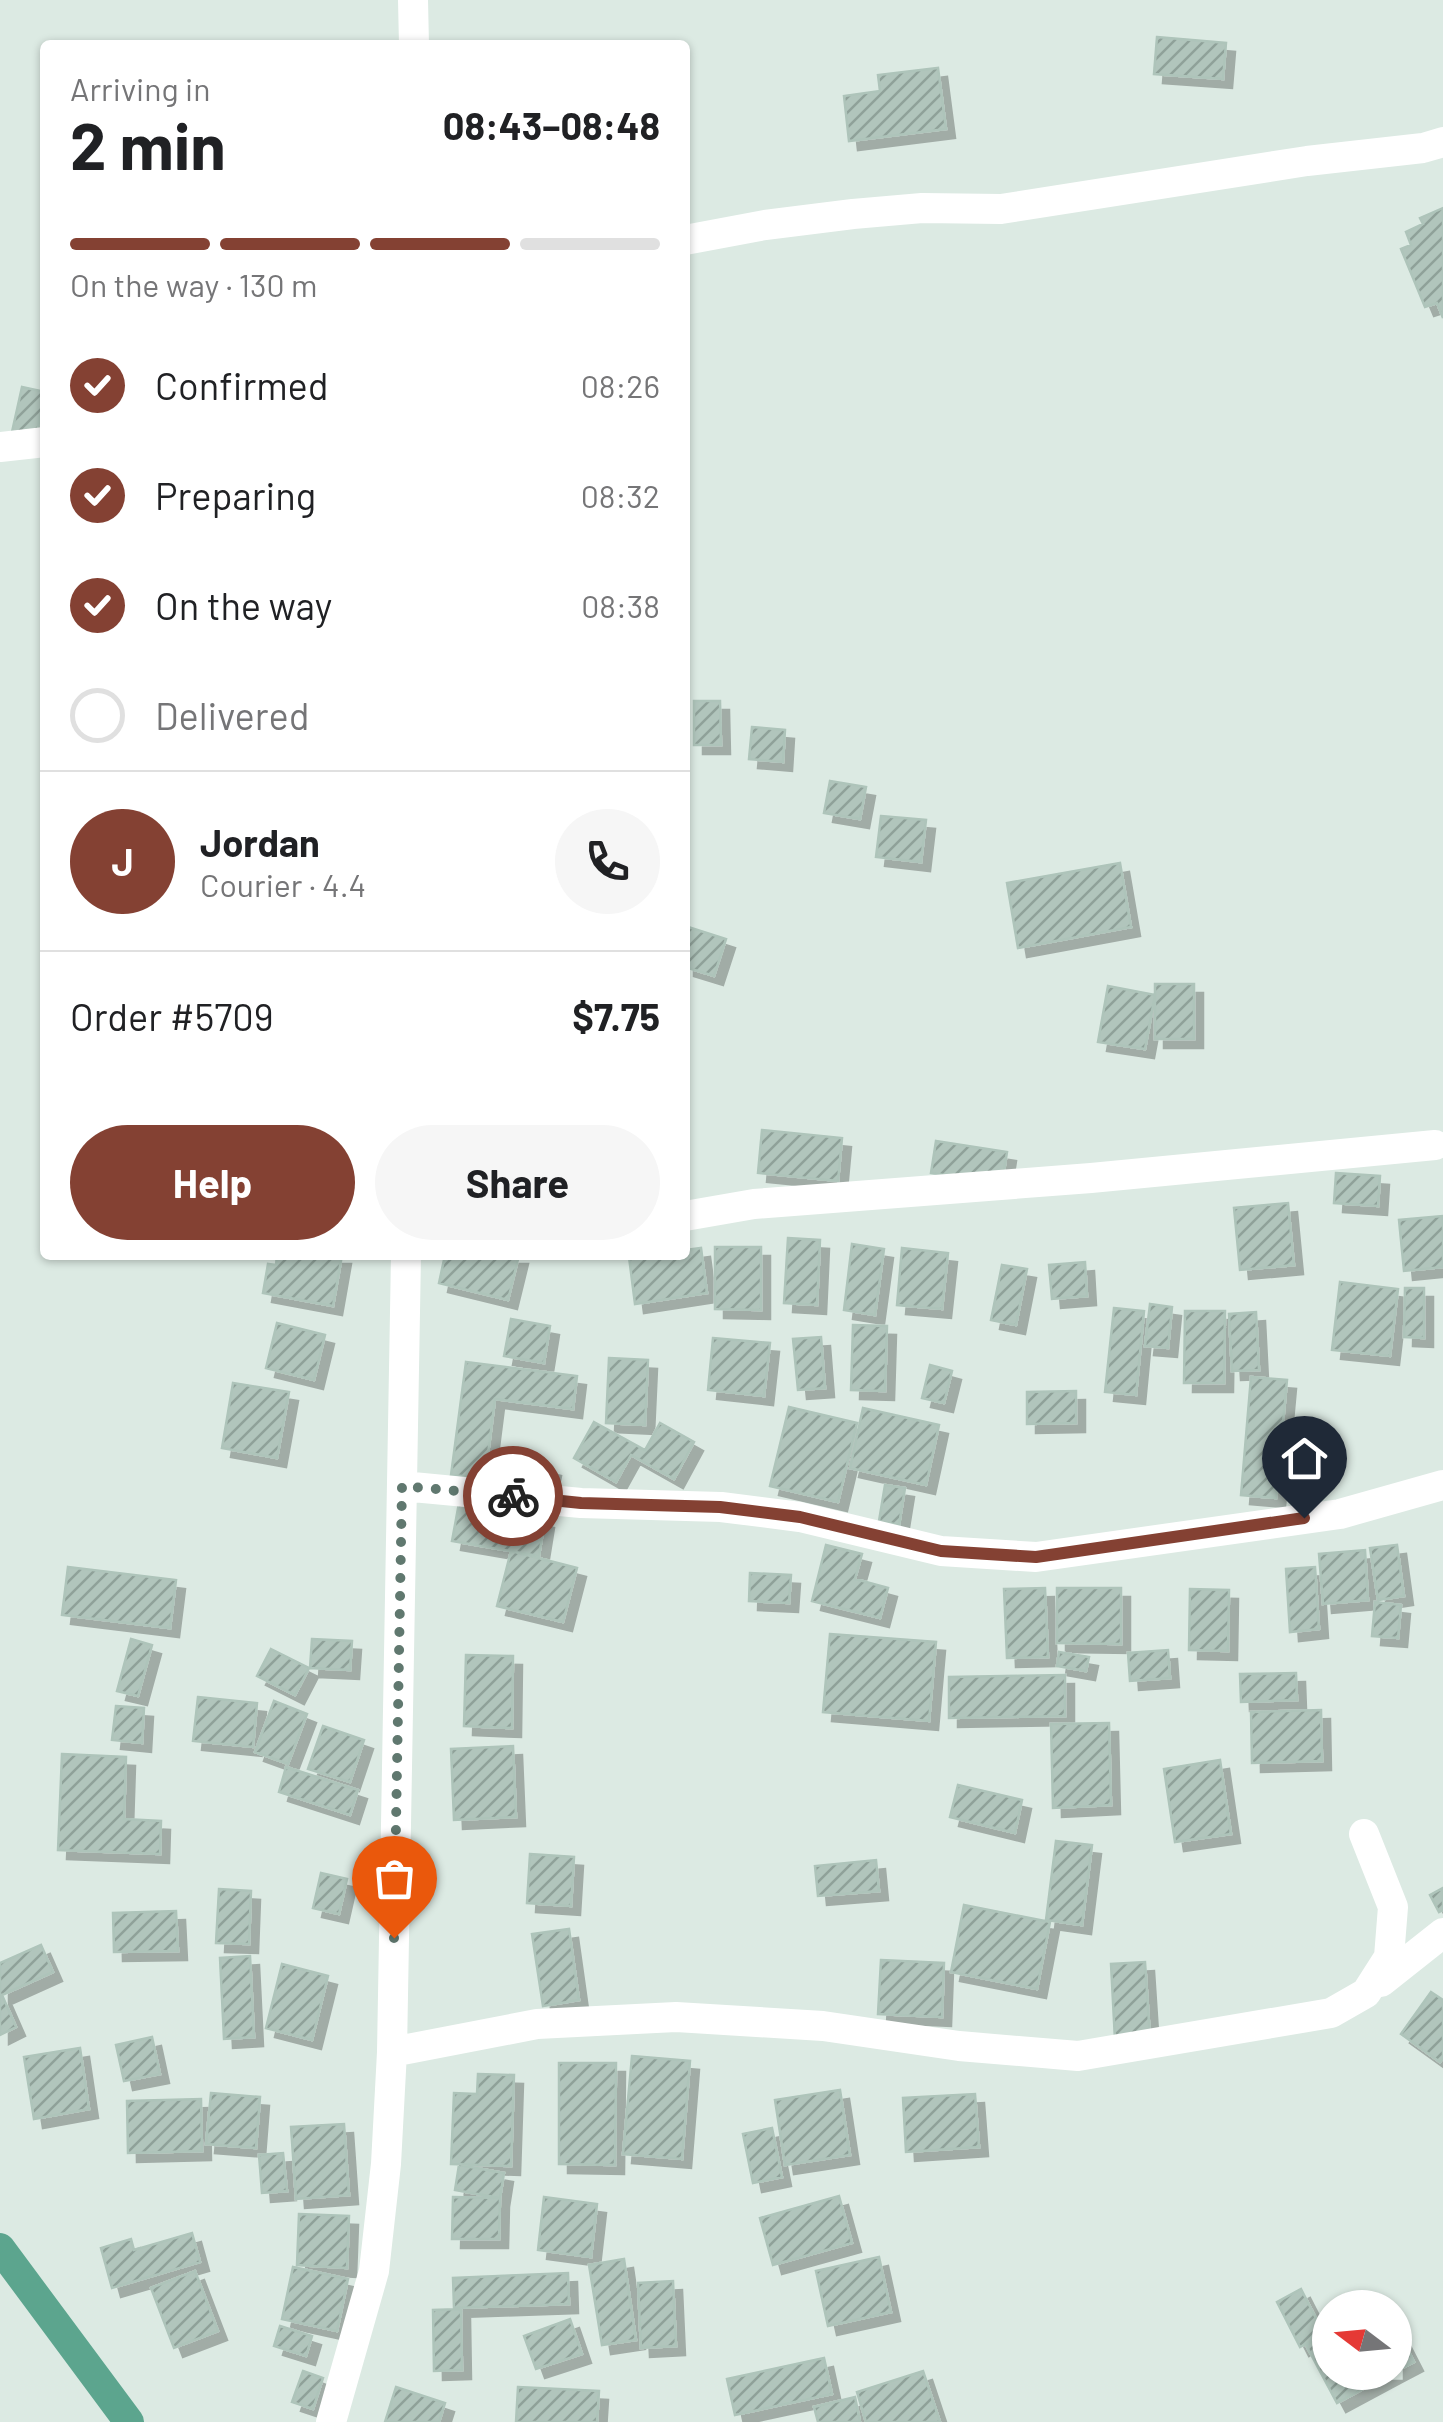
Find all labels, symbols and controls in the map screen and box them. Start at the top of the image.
text: Arriving in [70,69,210,107]
text: 08:43–08:48 [443,102,660,148]
text: 2 min [70,105,226,183]
text: On the way · 130 m [70,265,317,303]
icon: check [70,358,125,413]
text: Confirmed [155,362,328,408]
text: 08:26 [581,366,660,404]
icon: check [70,468,125,523]
text: Preparing [155,472,316,518]
text: 08:32 [581,476,660,514]
icon: check [70,578,125,633]
text: On the way [155,582,332,628]
text: 08:38 [581,586,660,624]
text: Delivered [155,692,309,738]
button: phone [555,809,660,914]
text: Jordan [200,819,320,865]
text: J [111,838,134,884]
text: Courier · 4.4 [200,865,366,903]
text: Order #5709 [70,993,274,1039]
text: $7.75 [572,993,660,1039]
button: Help [70,1125,355,1240]
button: Share [375,1125,660,1240]
pin [1262,1416,1347,1519]
icon: home [1277,1431,1332,1486]
courier [463,1446,563,1546]
icon: bike [486,1469,541,1524]
pin [352,1836,437,1939]
icon: bag [367,1851,422,1906]
north arrow [1312,2290,1412,2390]
map controls [1312,2290,1412,2390]

